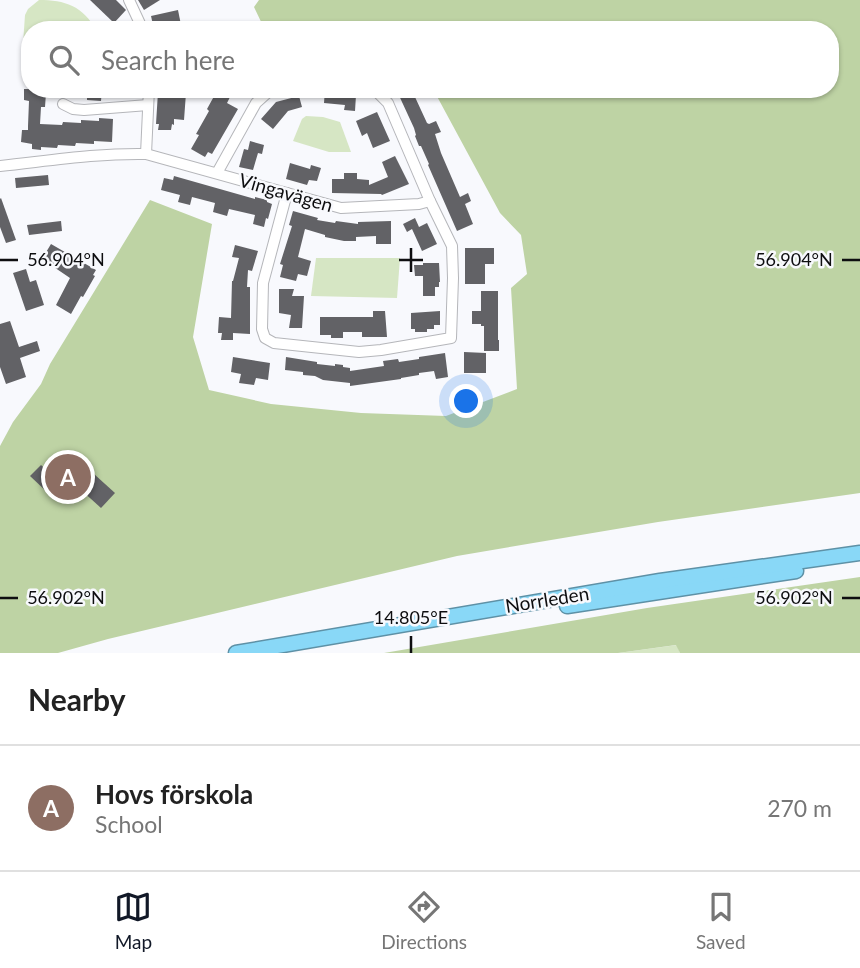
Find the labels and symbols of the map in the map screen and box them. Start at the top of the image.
street label: Vingavägen [236,168,336,216]
text: 56.904°N [27,248,105,270]
text: 56.904°N [755,248,833,270]
your location [449,384,483,418]
pin: A [45,451,91,503]
street label: Norrleden [503,581,591,617]
text: 56.902°N [27,586,105,608]
text: 56.902°N [755,586,833,608]
text: 14.805°E [374,606,448,628]

